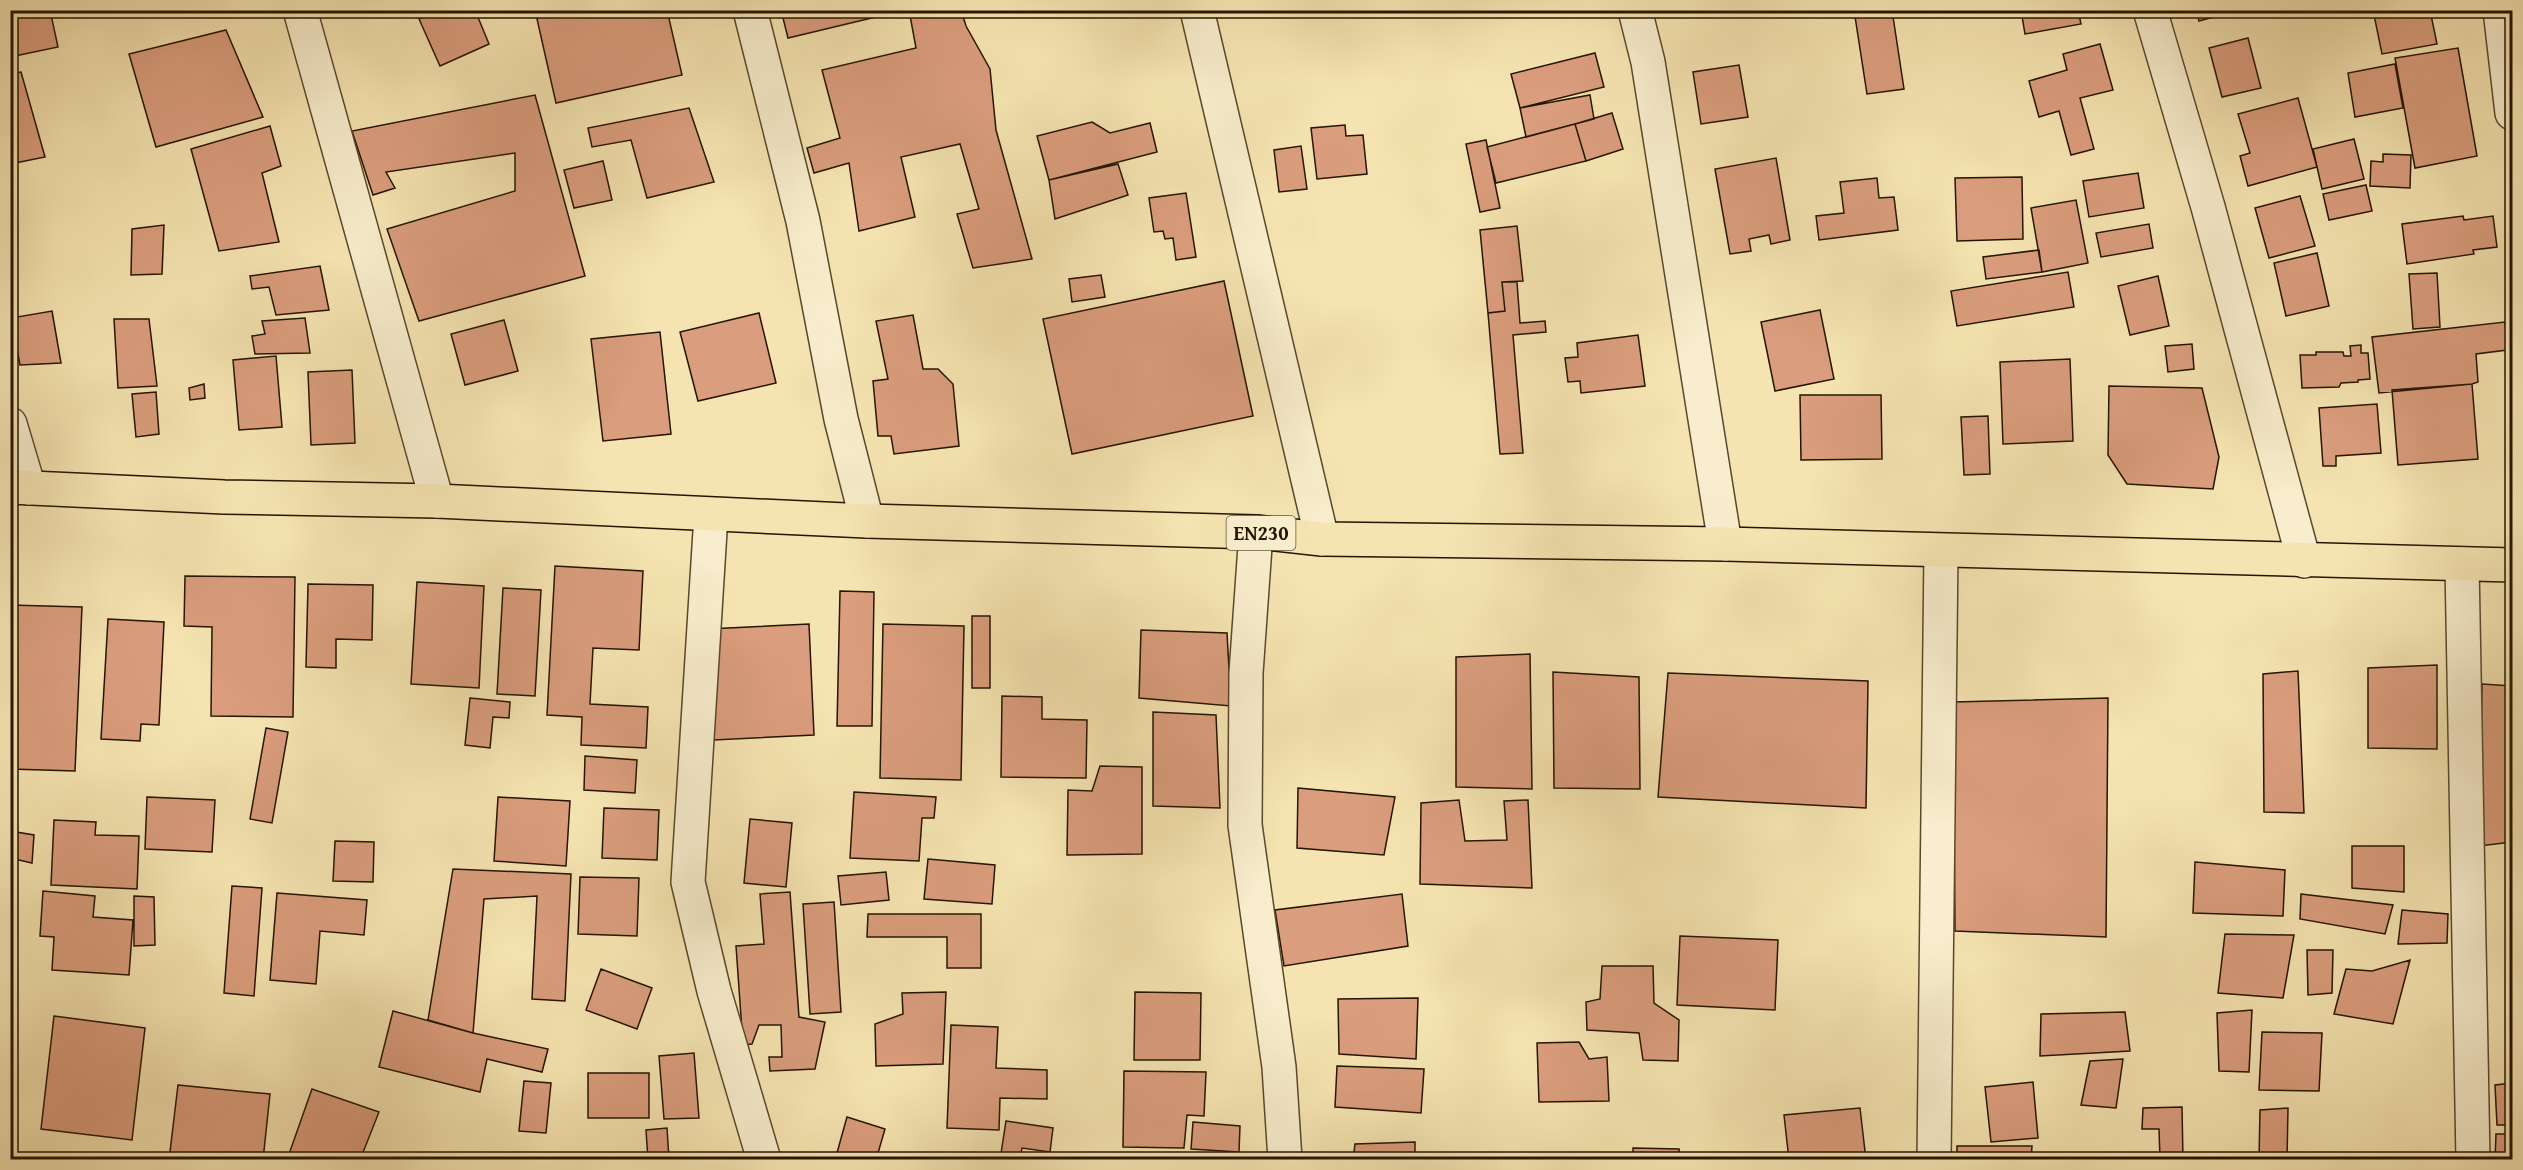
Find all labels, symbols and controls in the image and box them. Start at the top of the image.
road number: EN230 [1226,516,1296,550]

